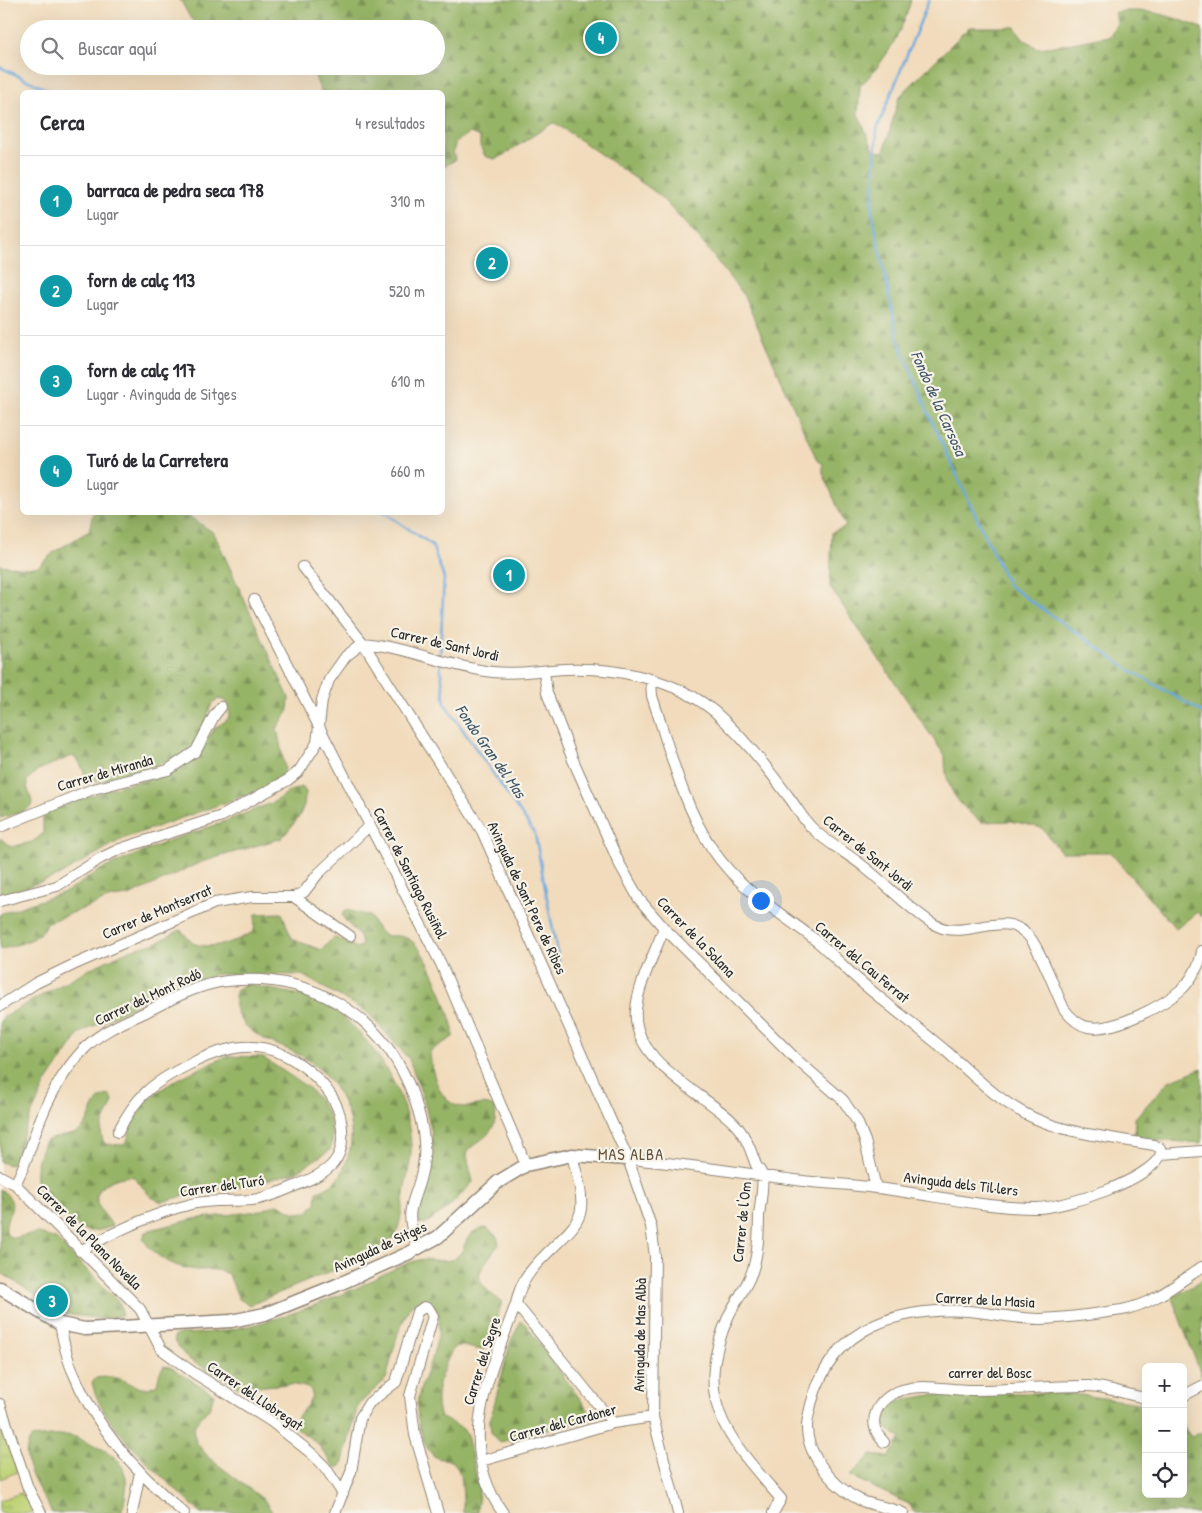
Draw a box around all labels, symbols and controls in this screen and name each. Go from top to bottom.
pin: 4 [585,19,617,57]
search box [20,20,445,75]
icon: search [38,34,66,62]
text: Buscar aquí [78,35,157,61]
text: Cerca [40,108,84,137]
text: 4 resultados [355,112,425,134]
text: barraca de pedra seca 178 [87,177,264,203]
text: 1 [53,190,59,212]
text: 310 m [390,190,425,212]
text: Lugar [87,203,119,225]
pin: 2 [476,244,508,282]
text: forn de calç 113 [87,267,195,293]
text: 2 [52,280,60,302]
text: 520 m [389,280,425,302]
text: Lugar [87,293,119,315]
water label: Fondo de la Carsosa [906,347,973,461]
text: forn de calç 117 [87,357,196,383]
text: 3 [52,370,60,392]
text: 610 m [391,370,425,392]
text: Lugar · Avinguda de Sitges [87,383,237,405]
text: Turó de la Carretera [87,447,228,473]
text: 4 [53,460,59,482]
text: 660 m [391,460,425,482]
text: Lugar [87,473,119,495]
pin: 1 [493,556,525,594]
street label: Carrer de Sant Jordi [389,621,501,666]
water label: Fondo Gran del Mas [451,700,532,804]
street label: Carrer de Miranda [55,749,155,796]
street label: Carrer de Santiago Rusiñol [368,803,453,942]
street label: Carrer de Sant Jordi [819,810,918,896]
street label: Avinguda de Sant Pere de Ribes [483,818,572,978]
street label: Carrer de Montserrat [99,879,216,944]
your location [748,888,774,914]
street label: Carrer de la Solana [652,892,740,982]
street label: Carrer del Cau Ferrat [810,916,915,1008]
street label: Carrer del Mont Rodó [91,963,204,1030]
district label: MAS ALBA [598,1143,664,1165]
street label: Avinguda dels Til·lers [903,1166,1020,1201]
street label: Carrer del Turó [178,1169,265,1202]
street label: Carrer de la Plana Novella [32,1179,147,1294]
street label: Carrer de l'Om [727,1181,756,1263]
street label: Avinguda de Sitges [330,1216,430,1277]
street label: Avinguda de Mas Albà [628,1278,651,1392]
pin: 3 [36,1282,68,1320]
street label: Carrer de la Masia [935,1286,1035,1313]
street label: Carrer del Segre [457,1314,506,1408]
street label: Carrer del Llobregat [203,1356,308,1436]
street label: carrer del Bosc [949,1362,1032,1383]
map controls [1142,1363,1187,1498]
button: + [1142,1363,1187,1408]
street label: Carrer del Cardoner [507,1398,619,1447]
button: − [1142,1408,1187,1453]
button: locate [1142,1453,1187,1498]

